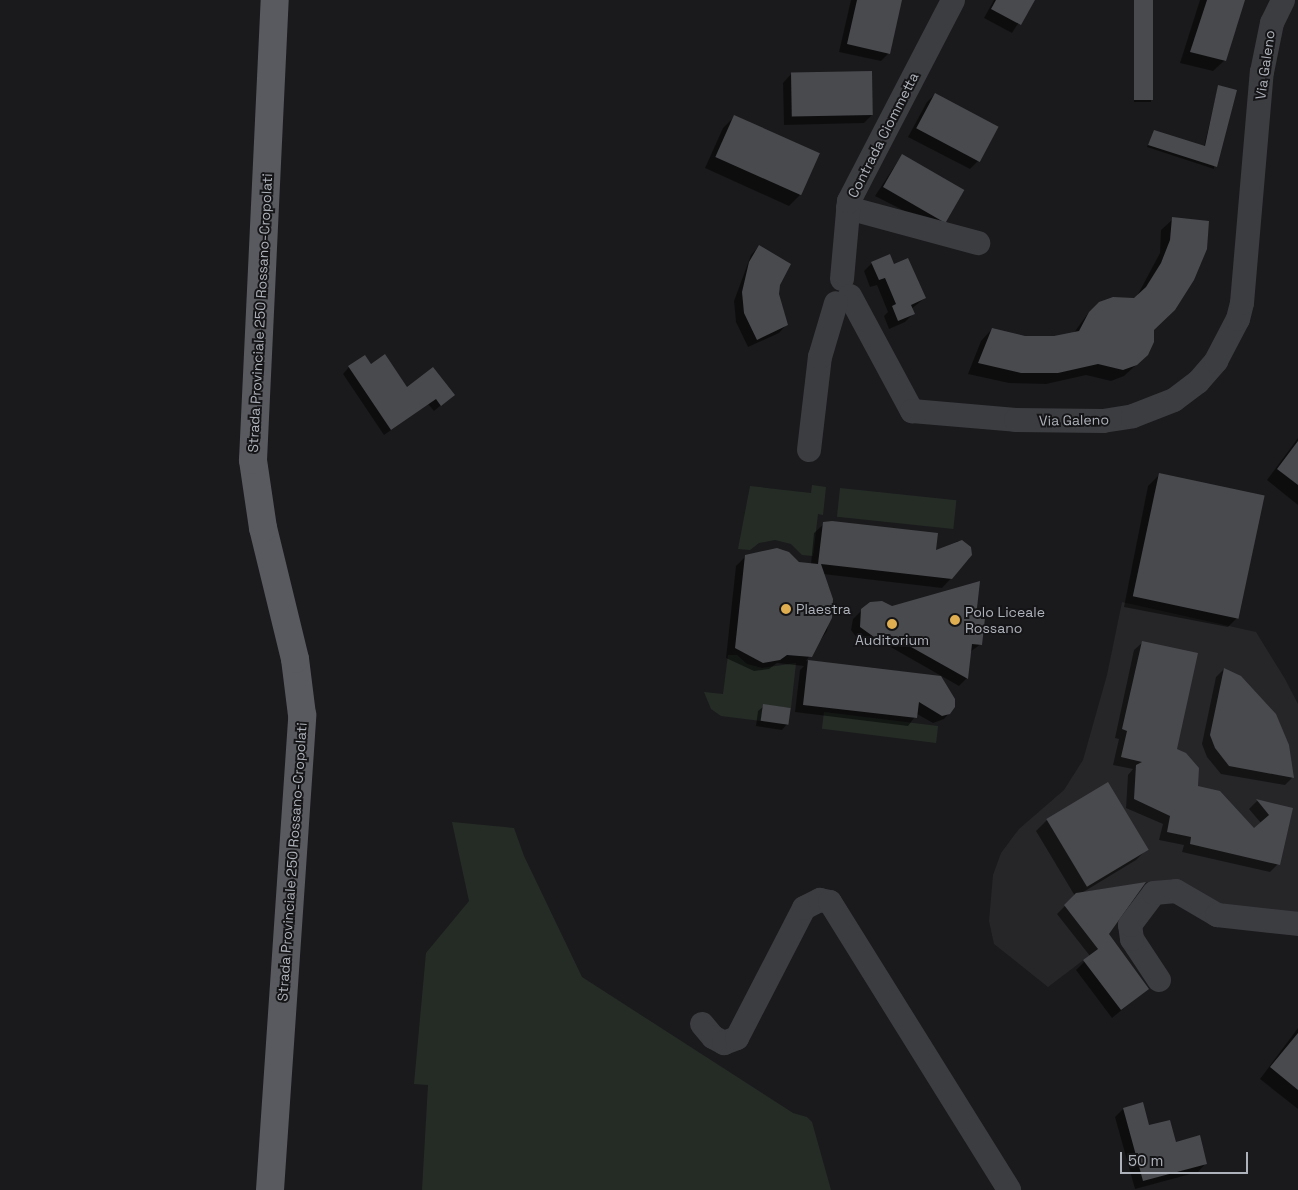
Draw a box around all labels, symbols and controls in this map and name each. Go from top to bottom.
street label: Via Galeno [1252,29,1278,101]
street label: Contrada Ciommetta [844,69,922,201]
street label: Strada Provinciale 250 Rossano-Cropolati [244,173,276,453]
street label: Via Galeno [1039,411,1109,429]
place label: Plaestra [796,601,851,617]
marker: Plaestra [780,603,792,615]
place label: Polo Liceale Rossano [965,604,1045,636]
marker: Polo Liceale Rossano [949,614,961,626]
marker: Auditorium [886,618,898,630]
place label: Auditorium [855,632,929,648]
street label: Strada Provinciale 250 Rossano-Cropolati [274,722,310,1002]
scale bar [1123,1142,1250,1174]
text: 50 m [1128,1151,1163,1170]

